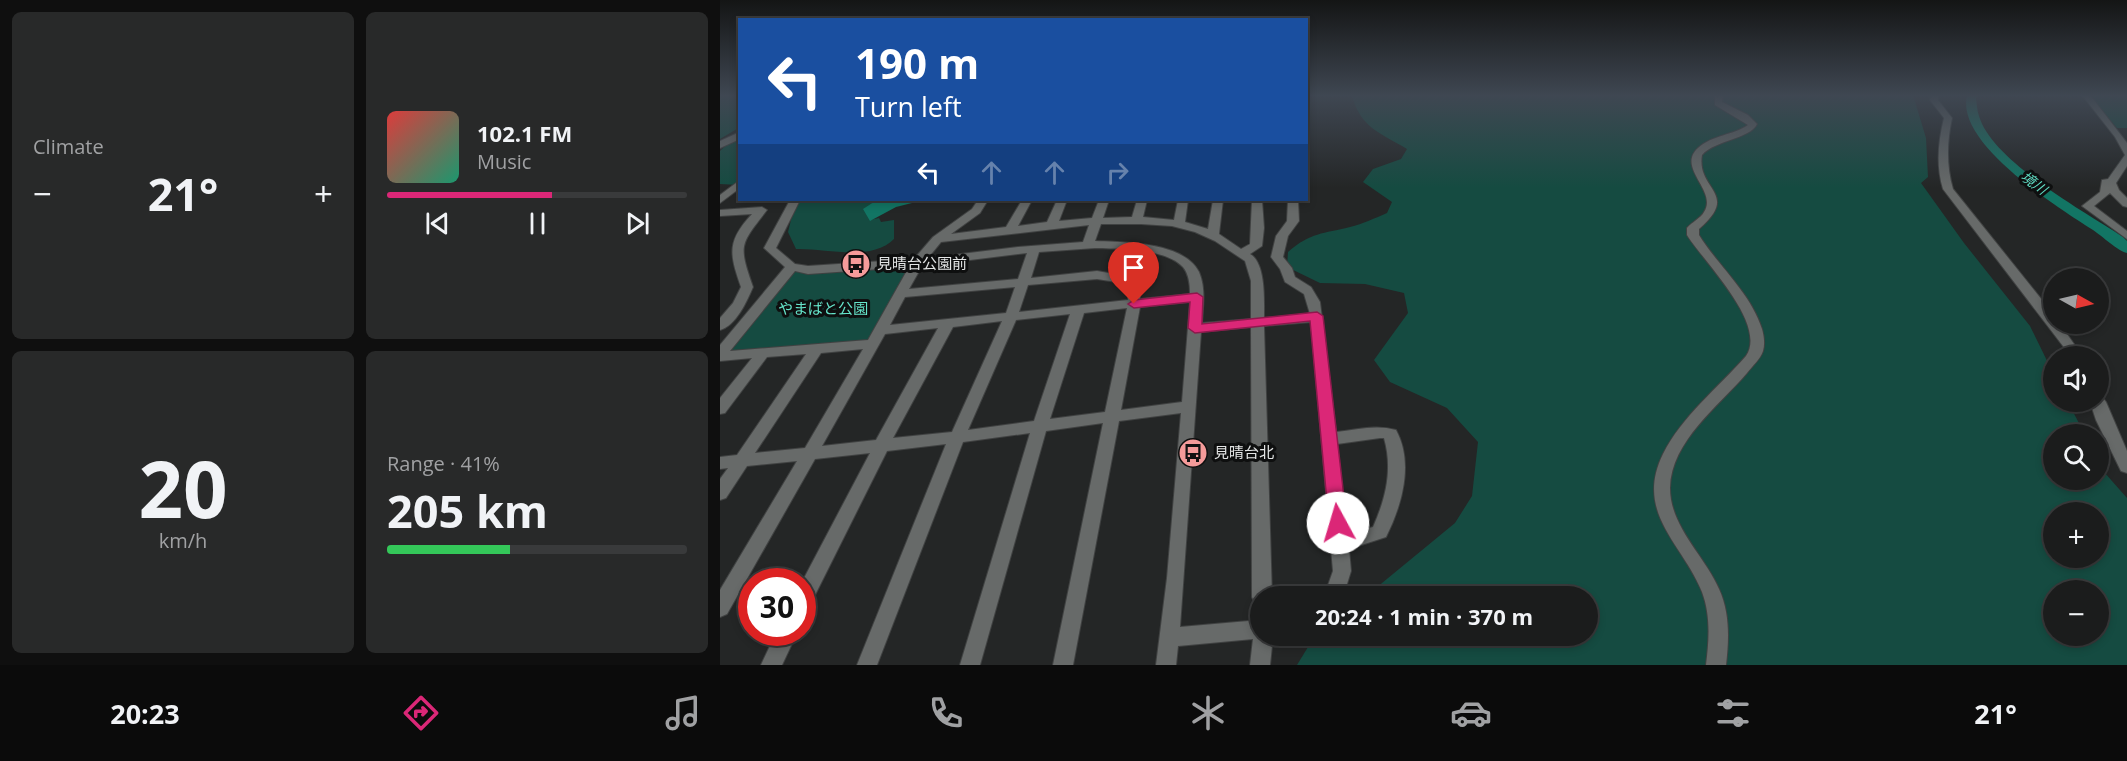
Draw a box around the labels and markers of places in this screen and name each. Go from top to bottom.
pin [1108,242,1159,304]
bus stop icon: 見晴台公園前 [840,248,872,280]
place label: 見晴台公園前 [877,253,967,273]
bus stop icon: 見晴台北 [1177,437,1209,469]
place label: 見晴台北 [1214,442,1274,462]

